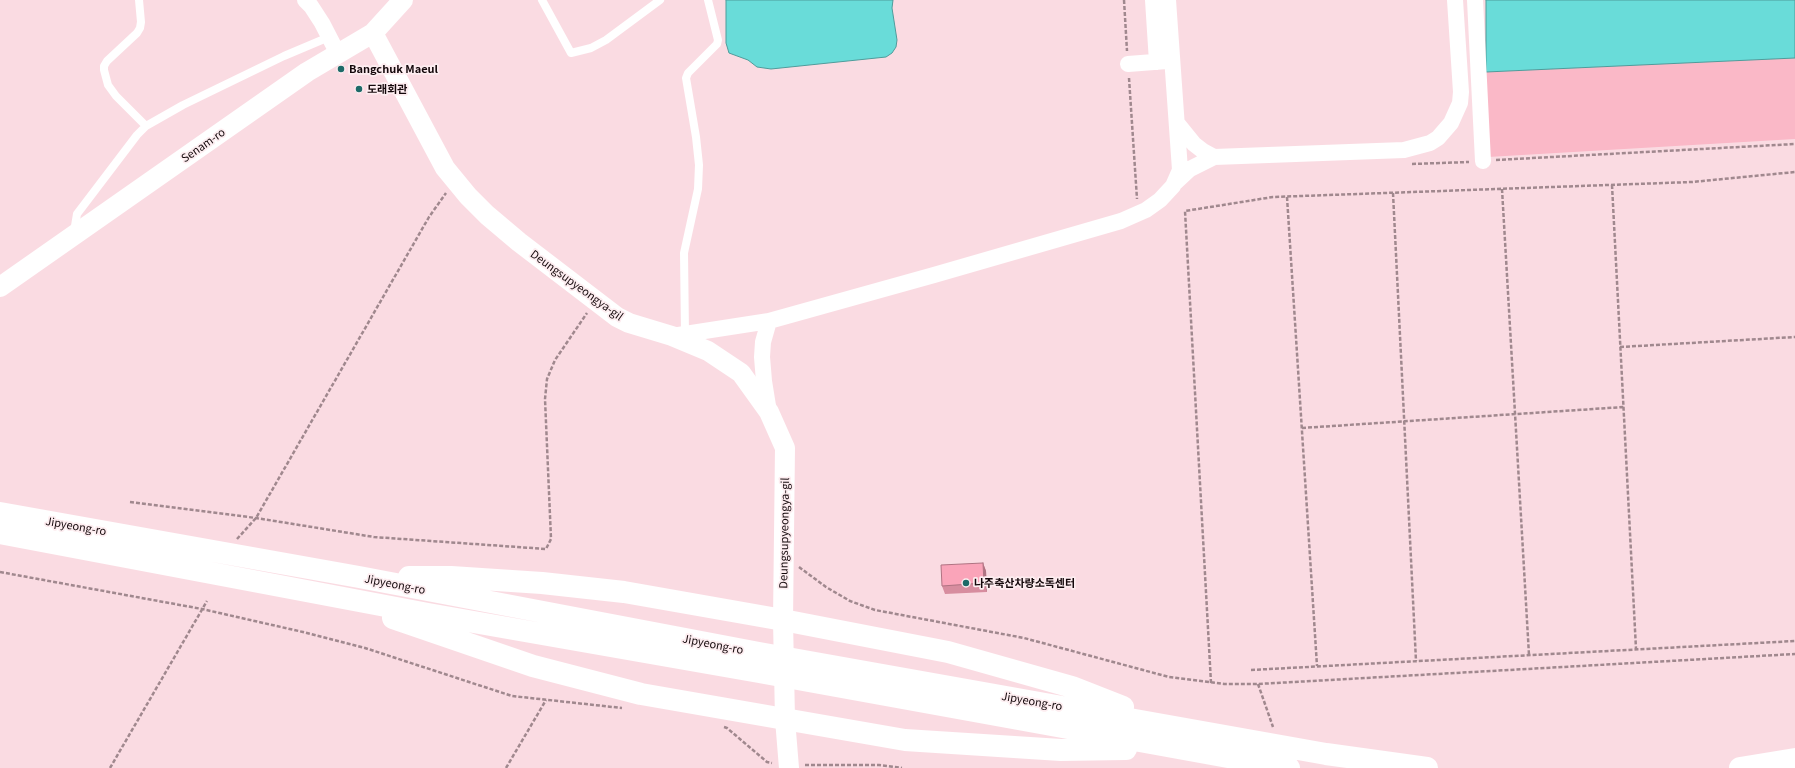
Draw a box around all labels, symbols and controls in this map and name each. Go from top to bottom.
place label: Bangchuk Maeul [349,62,438,76]
marker: Bangchuk Maeul [336,64,346,74]
place label: 도래회관 [367,82,407,96]
marker: 도래회관 [354,84,364,94]
street label: Senam-ro [179,125,227,165]
street label: Deungsupyeongya-gil [528,247,626,323]
street label: Deungsupyeongya-gil [776,477,792,589]
street label: Jipyeong-ro [45,514,107,538]
street label: Jipyeong-ro [364,572,426,596]
place label: 나주축산차량소독센터 [974,576,1075,590]
marker: 나주축산차량소독센터 [961,578,971,588]
street label: Jipyeong-ro [682,632,744,656]
street label: Jipyeong-ro [1001,689,1063,713]

